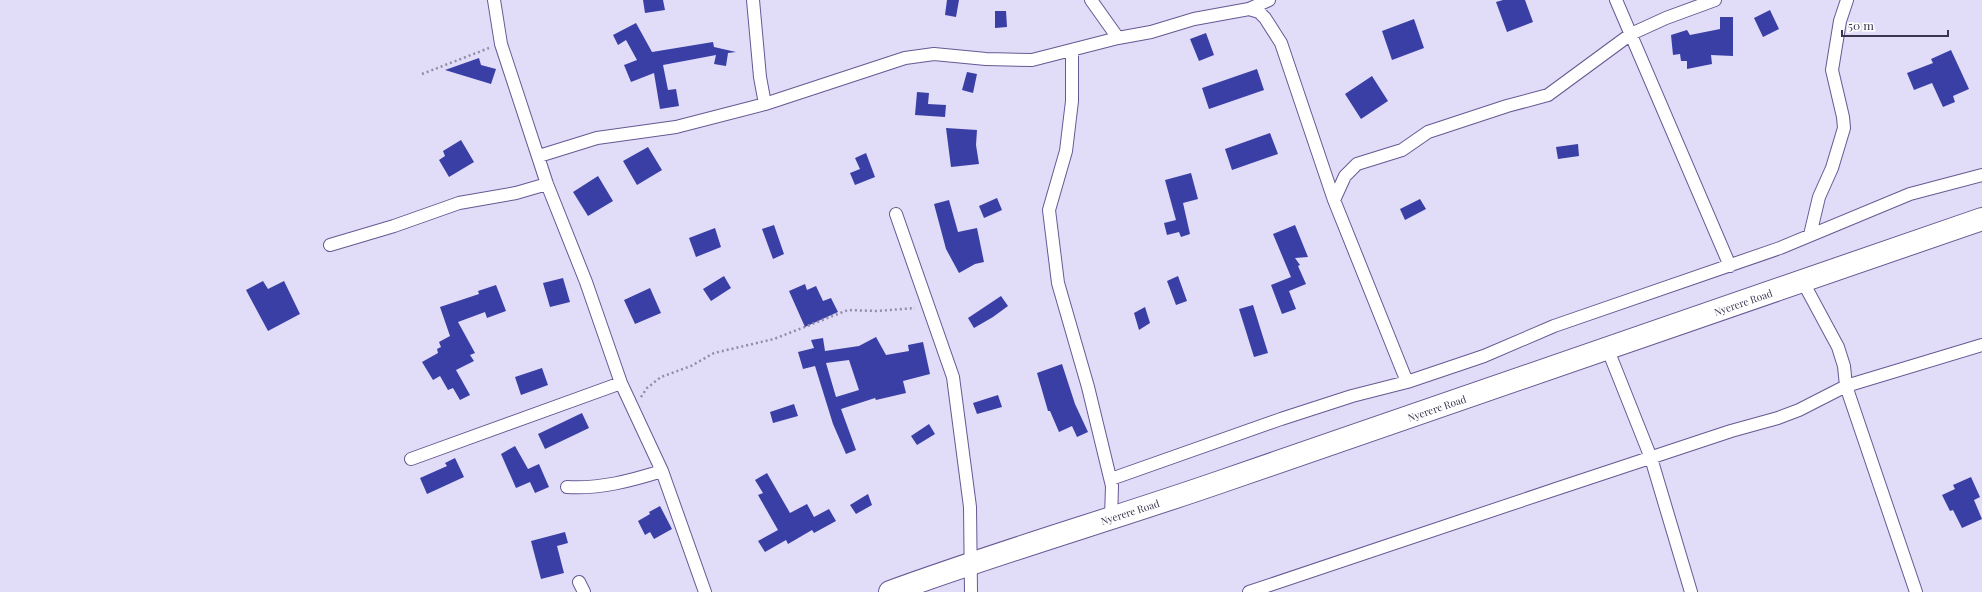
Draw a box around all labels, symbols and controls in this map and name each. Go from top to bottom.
scale bar [1842,12,1948,38]
text: 50 m [1848,17,1874,33]
street label: Nyerere Road [1712,286,1774,319]
street label: Nyerere Road [1406,392,1468,425]
street label: Nyerere Road [1099,496,1161,528]

